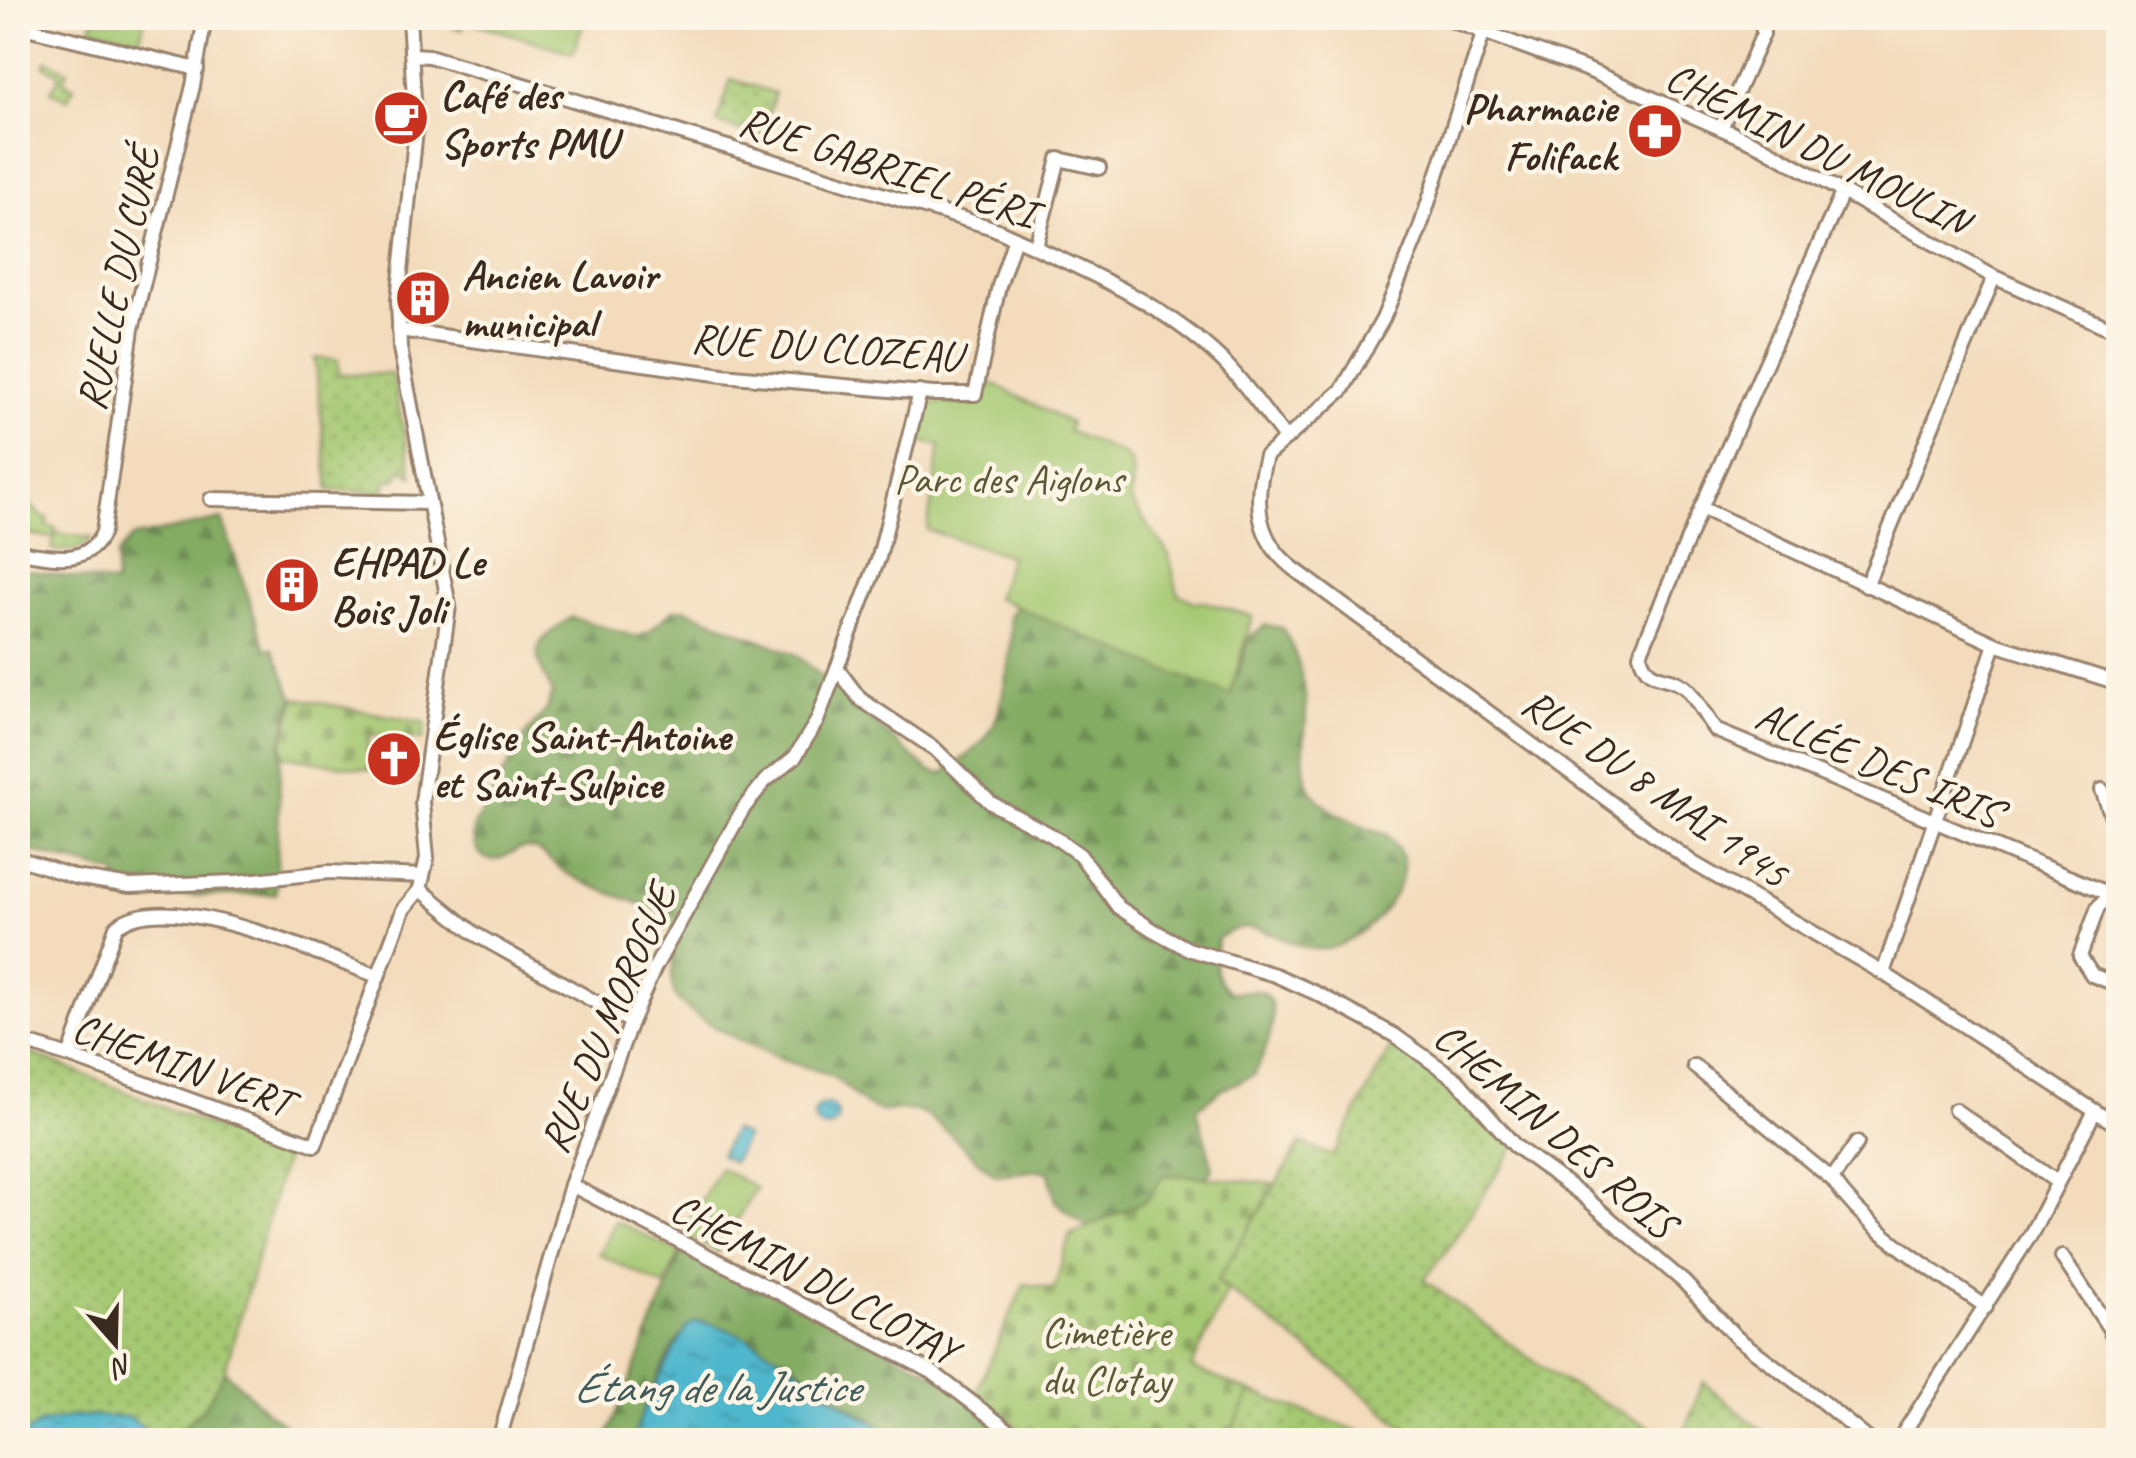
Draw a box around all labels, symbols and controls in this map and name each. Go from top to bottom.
street label: CHEMIN DU MOULIN [1657,50,1983,251]
place label: Café des Sports PMU [440,69,624,170]
place label: Pharmacie Folifack [1464,82,1620,183]
cafe icon: Café des Sports PMU [371,88,431,148]
street label: RUE GABRIEL PÉRI [733,95,1051,243]
pharmacy icon: Pharmacie Folifack [1625,101,1685,161]
street label: RUELLE DU CURÉ [65,138,173,415]
place label: Ancien Lavoir municipal [462,249,661,350]
building icon: Ancien Lavoir municipal [393,268,453,328]
street label: RUE DU CLOZEAU [689,312,970,384]
park label: Parc des Aiglons [894,453,1128,506]
place label: EHPAD Le Bois Joli [331,536,488,637]
building icon: EHPAD Le Bois Joli [262,555,322,615]
street label: RUE DU 8 MAI 1945 [1512,677,1800,901]
street label: ALLÉE DES IRIS [1748,689,2016,843]
place label: Église Saint-Antoine et Saint-Sulpice [433,710,733,811]
church icon: Église Saint-Antoine et Saint-Sulpice [364,729,424,789]
street label: RUE DU MOROGUE [528,872,691,1161]
street label: CHEMIN VERT [65,1001,308,1133]
street label: CHEMIN DES ROIS [1423,1010,1691,1254]
street label: CHEMIN DU CLOTAY [661,1181,972,1380]
north arrow [65,1293,165,1393]
park label: Cimetière du Clotay [1041,1306,1174,1407]
text: N [105,1347,138,1387]
water label: Étang de la Justice [573,1359,865,1416]

